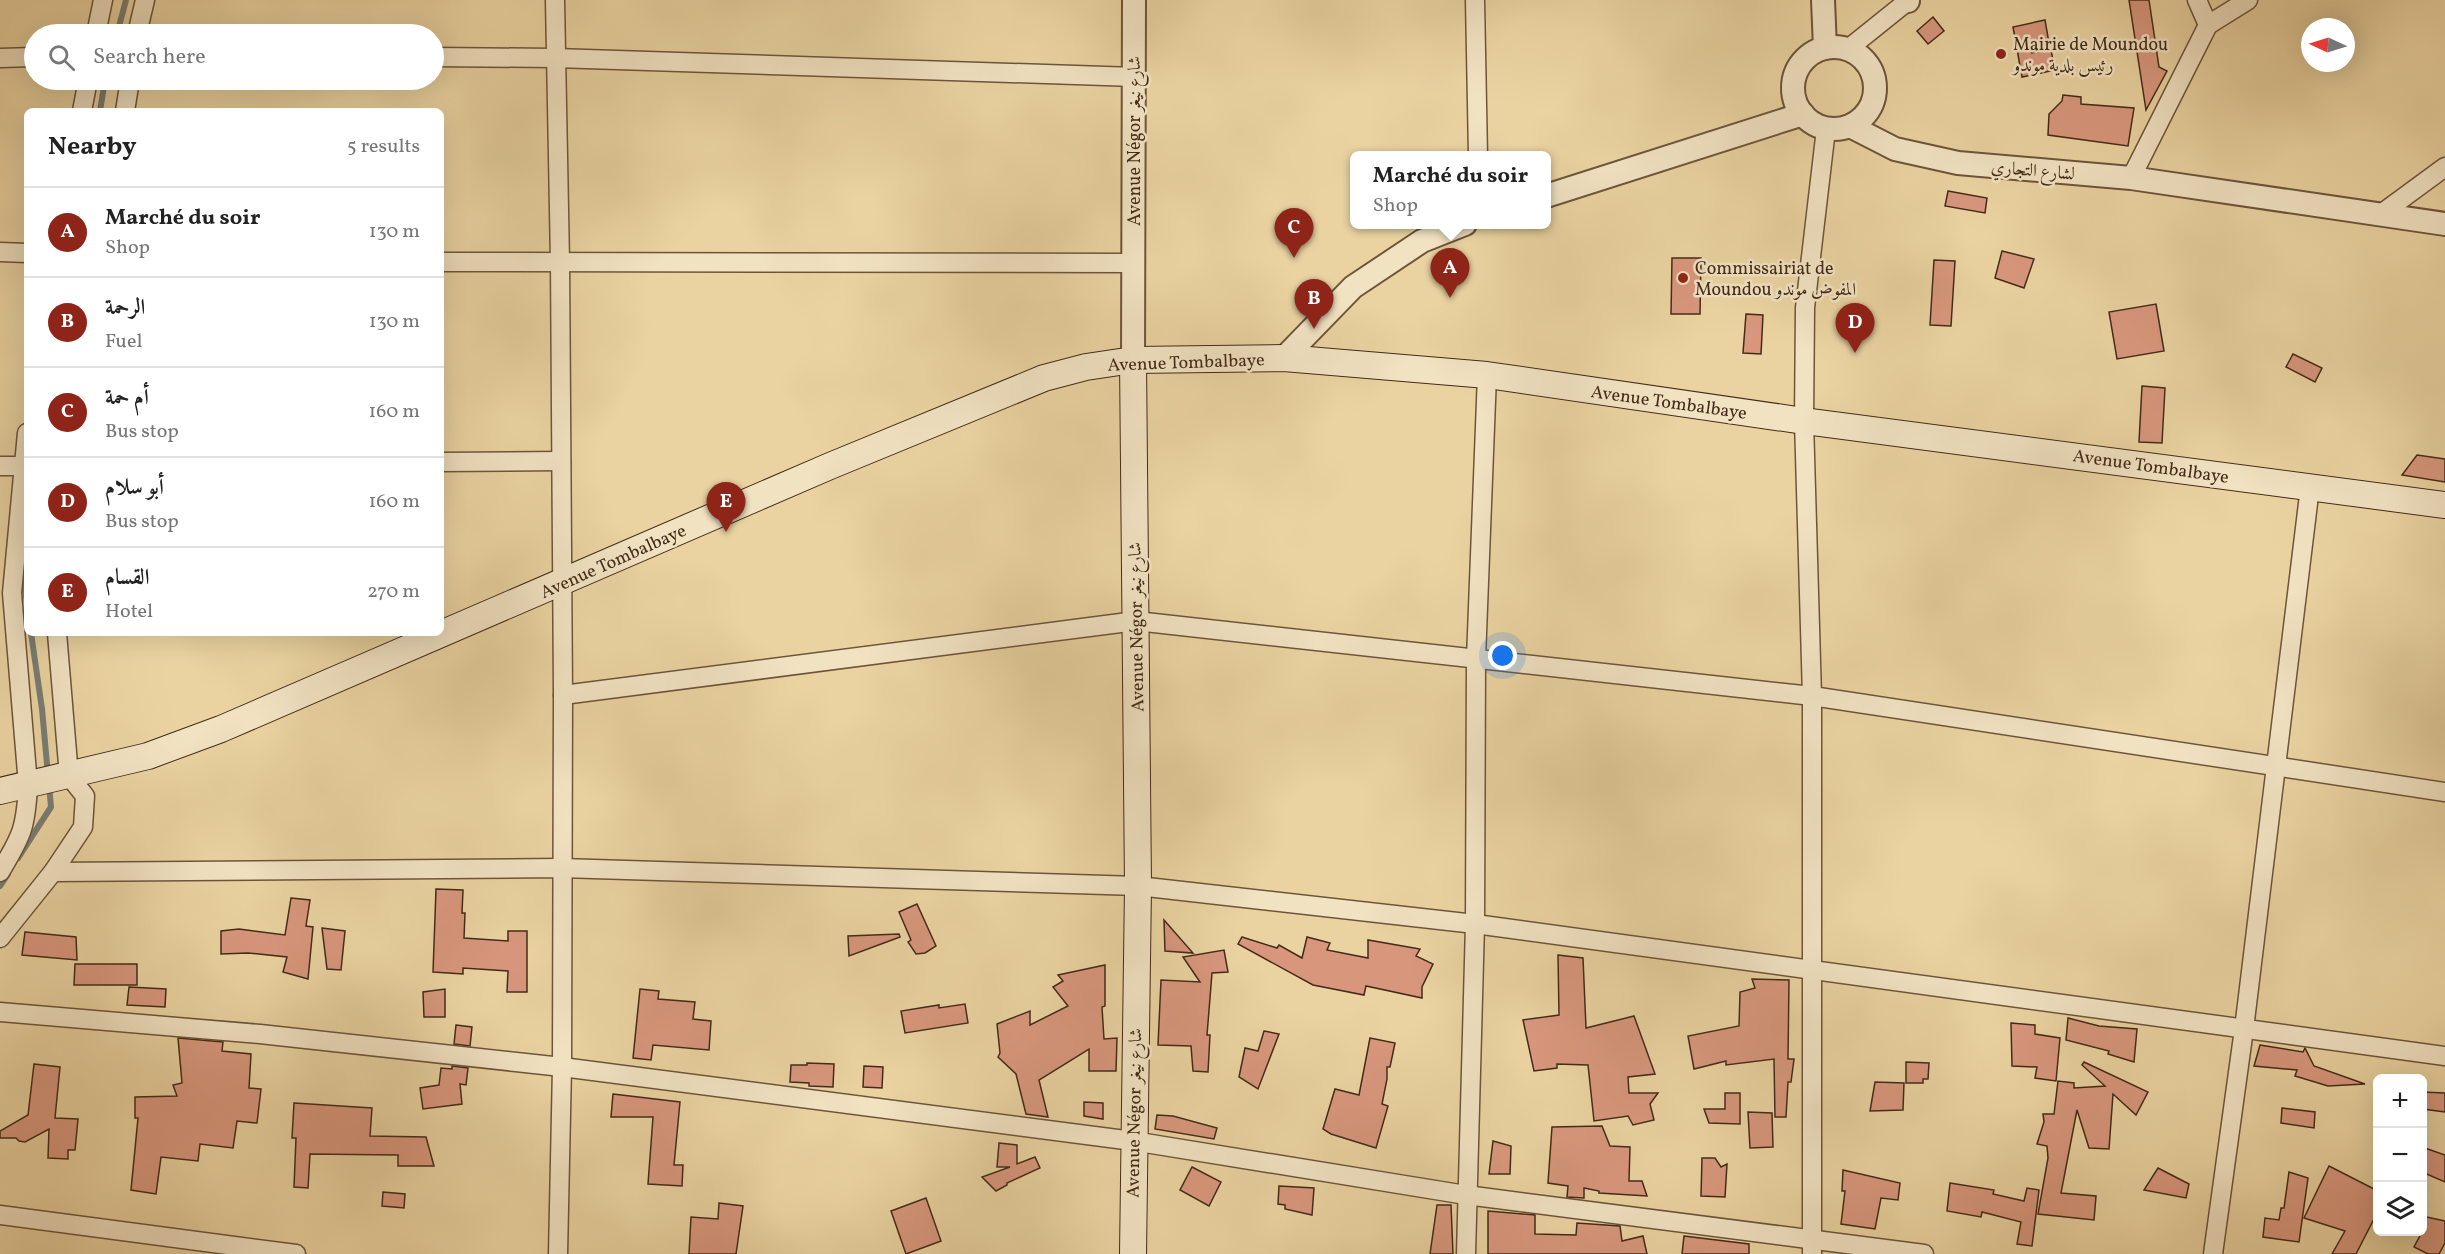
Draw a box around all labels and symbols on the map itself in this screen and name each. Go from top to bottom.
north arrow [2301,18,2355,72]
place label: Mairie de Moundou رئيس بلدية موندو [2011,33,2168,79]
marker: Mairie de Moundou رئيس بلدية موندو [1994,47,2008,61]
street label: Avenue Négor شارع نيغر [1123,56,1149,226]
street label: لشارع التجاري [1990,155,2076,189]
pin: C [1274,208,1314,258]
pin: A [1430,248,1470,298]
place label: Commissairiat de Moundou المفوض موندو [1695,257,1856,303]
marker: Commissairiat de Moundou المفوض موندو [1676,271,1690,285]
pin: B [1294,280,1334,329]
pin: D [1836,304,1874,353]
street label: Avenue Tombalbaye [1107,348,1265,379]
street label: Avenue Tombalbaye [1589,380,1748,427]
street label: Avenue Tombalbaye [2071,444,2230,491]
pin: E [706,482,746,532]
street label: Avenue Tombalbaye [537,519,691,606]
street label: Avenue Négor شارع نيغر [1124,542,1152,712]
your location [1488,641,1517,670]
street label: Avenue Négor شارع نيغر [1122,1028,1150,1198]

